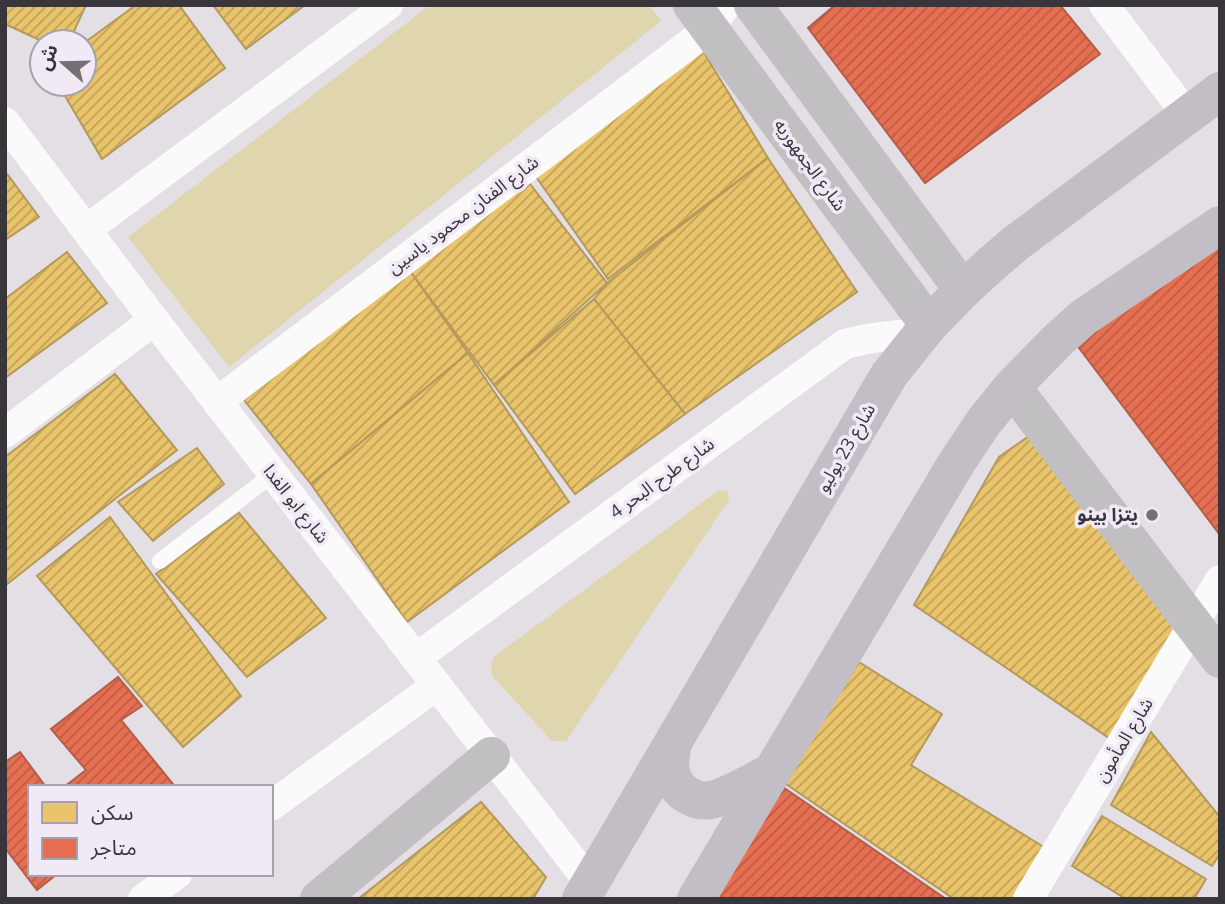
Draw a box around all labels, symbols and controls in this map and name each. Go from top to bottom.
north arrow [28,28,98,98]
text: ش [30,41,64,74]
street label: شارع الجمهوريه [767,114,852,217]
street label: شارع الفنان محمود ياسين [382,149,545,281]
street label: شارع 23 يوليو [810,399,883,498]
street label: شارع طرح البحر 4 [604,431,720,526]
street label: شارع ابو الفدا [256,459,335,550]
place label: يتزا بينو [1078,502,1138,526]
marker: يتزا بينو [1144,507,1160,523]
street label: شارع المأمون [1088,693,1160,788]
legend [28,785,273,876]
text: سكن [91,798,133,826]
text: متاجر [90,833,137,861]

